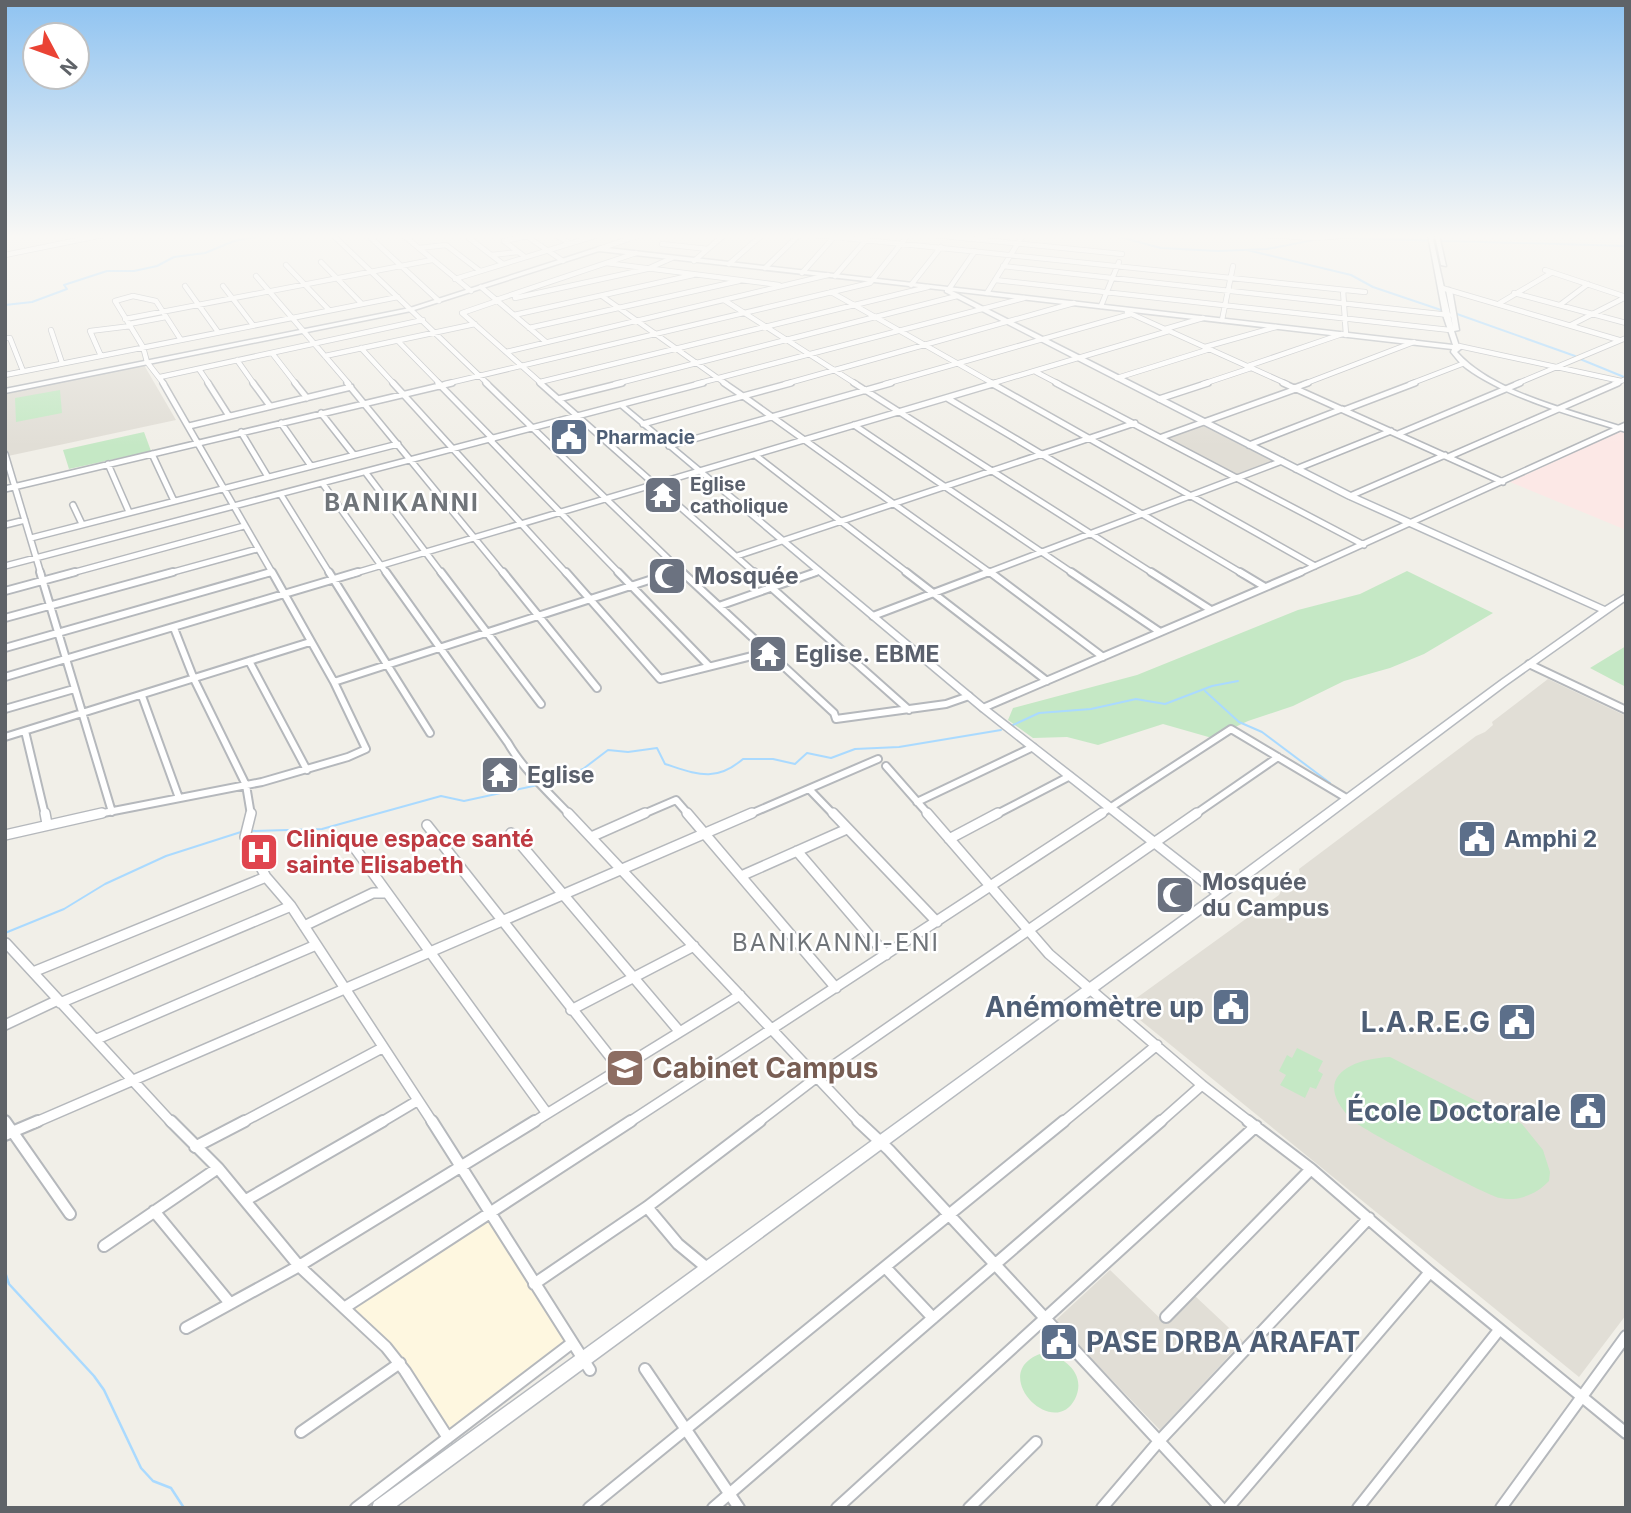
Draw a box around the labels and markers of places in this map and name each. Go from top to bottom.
public building icon: Pharmacie [548,416,590,458]
place label: Pharmacie [596,426,695,449]
place label: Eglise catholique [690,473,788,518]
temple icon: Eglise catholique [642,474,684,516]
mosque icon: Mosquée [646,555,688,597]
place label: Mosquée [694,562,799,590]
temple icon: Eglise. EBME [747,633,789,675]
place label: Eglise. EBME [795,640,940,668]
temple icon: Eglise [479,754,521,796]
place label: Eglise [527,761,595,789]
public building icon: Amphi 2 [1456,818,1498,860]
place label: Clinique espace santé sainte Elisabeth [286,825,534,879]
place label: Amphi 2 [1504,825,1597,853]
hospital icon: Clinique espace santé sainte Elisabeth [238,831,280,873]
place label: Mosquée du Campus [1202,868,1329,922]
mosque icon: Mosquée du Campus [1154,874,1196,916]
public building icon: Anémomètre up [1210,986,1252,1028]
place label: Anémomètre up [985,990,1204,1024]
public building icon: L.A.R.E.G [1496,1001,1538,1043]
place label: L.A.R.E.G [1361,1005,1490,1039]
school or university icon: Cabinet Campus [604,1047,646,1089]
place label: Cabinet Campus [652,1051,879,1085]
public building icon: École Doctorale [1567,1090,1609,1132]
place label: École Doctorale [1347,1093,1561,1128]
public building icon: PASE DRBA ARAFAT [1038,1321,1080,1363]
place label: PASE DRBA ARAFAT [1086,1325,1360,1359]

